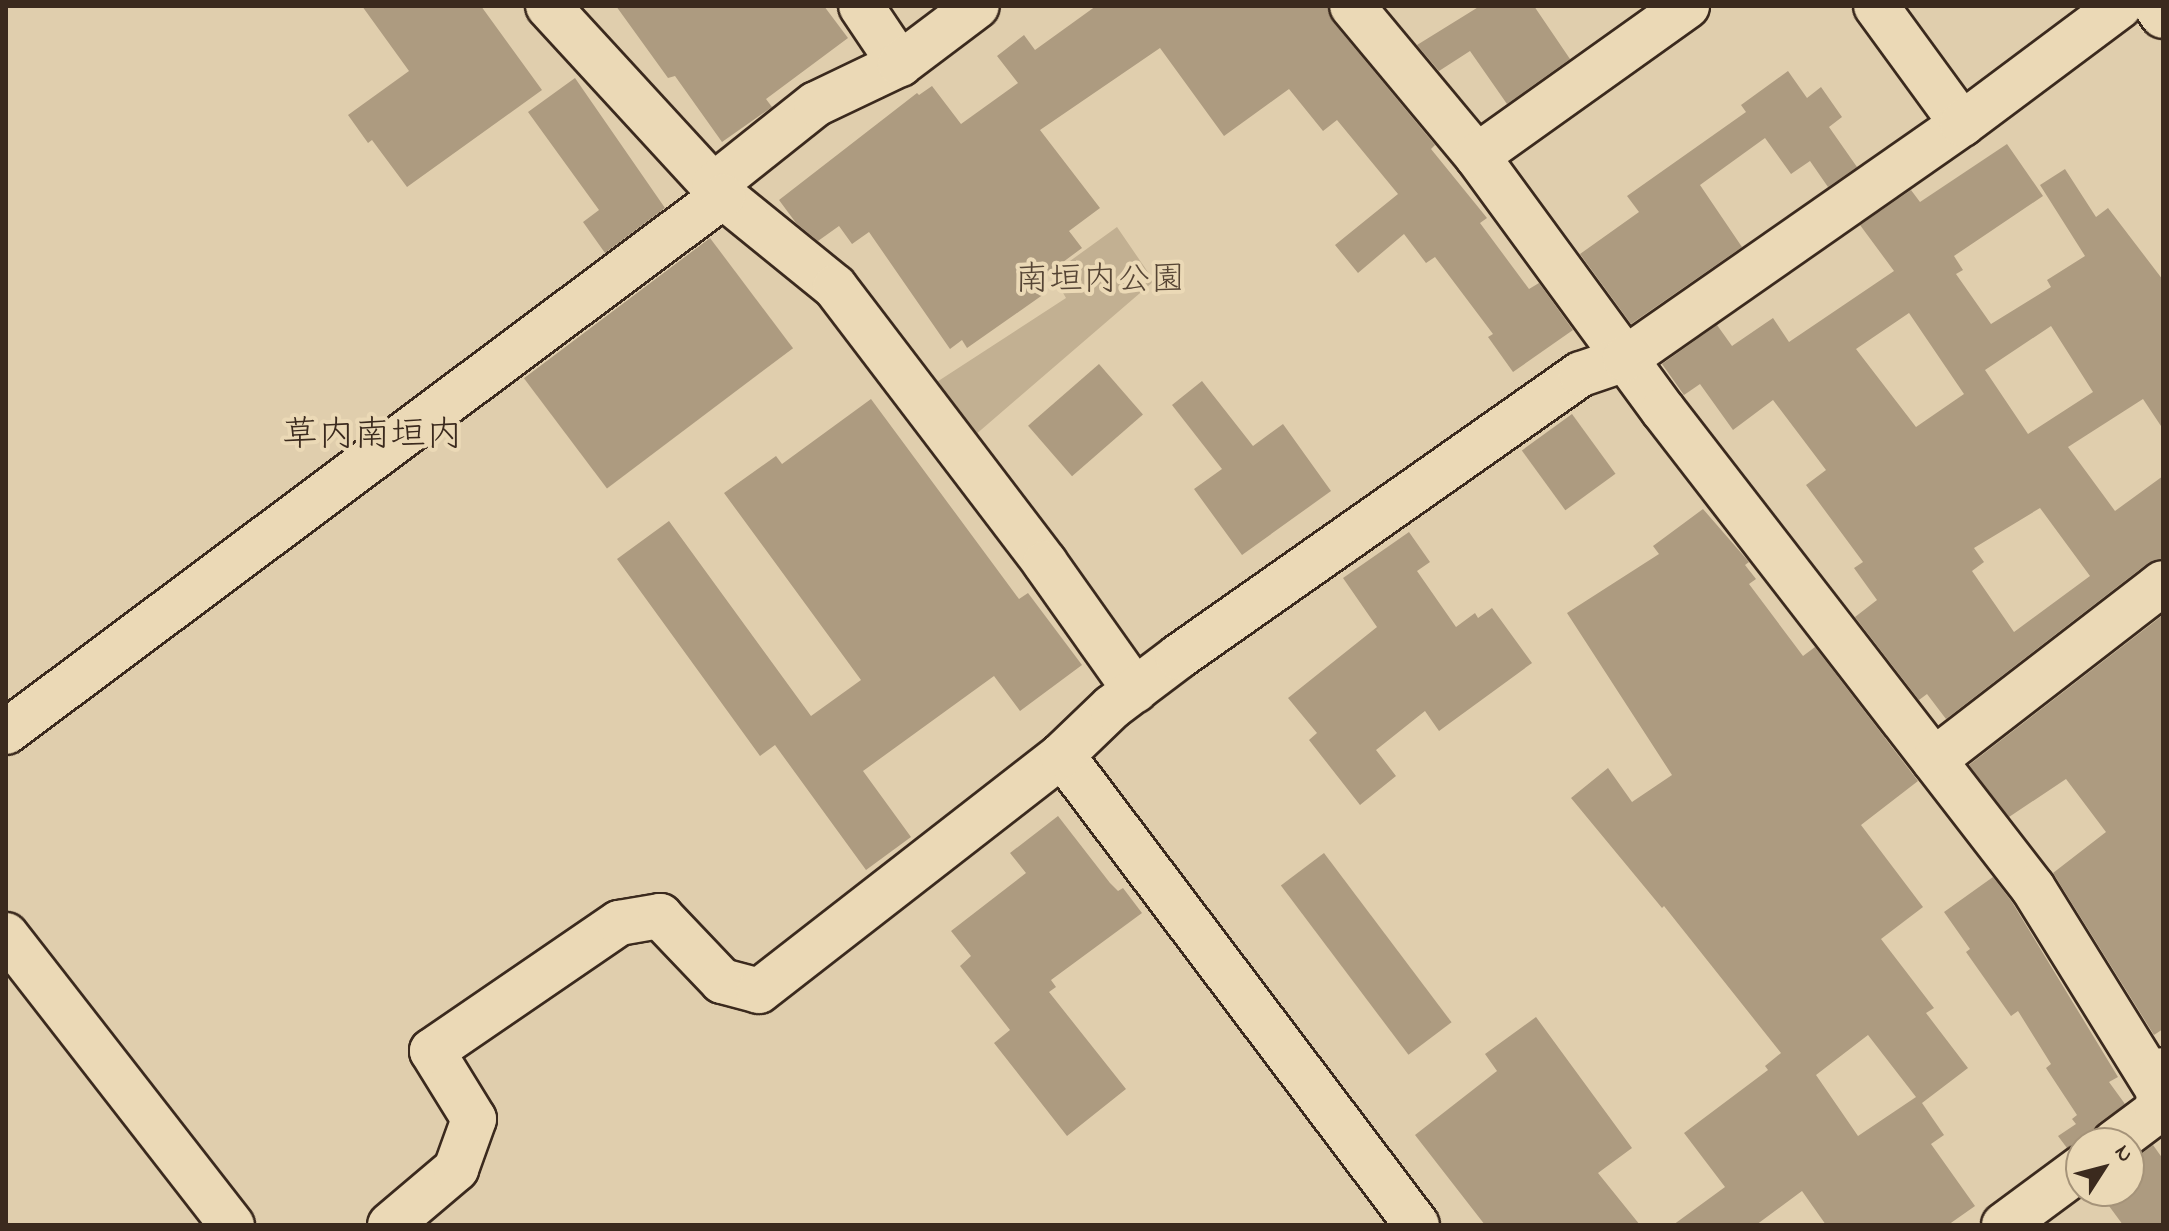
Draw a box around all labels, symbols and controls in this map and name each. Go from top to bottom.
park label: 南垣内公園 [1015,262,1185,302]
district label: 草内南垣内 [282,415,462,459]
north arrow [2065,1127,2145,1207]
text: N [2105,1139,2140,1169]

